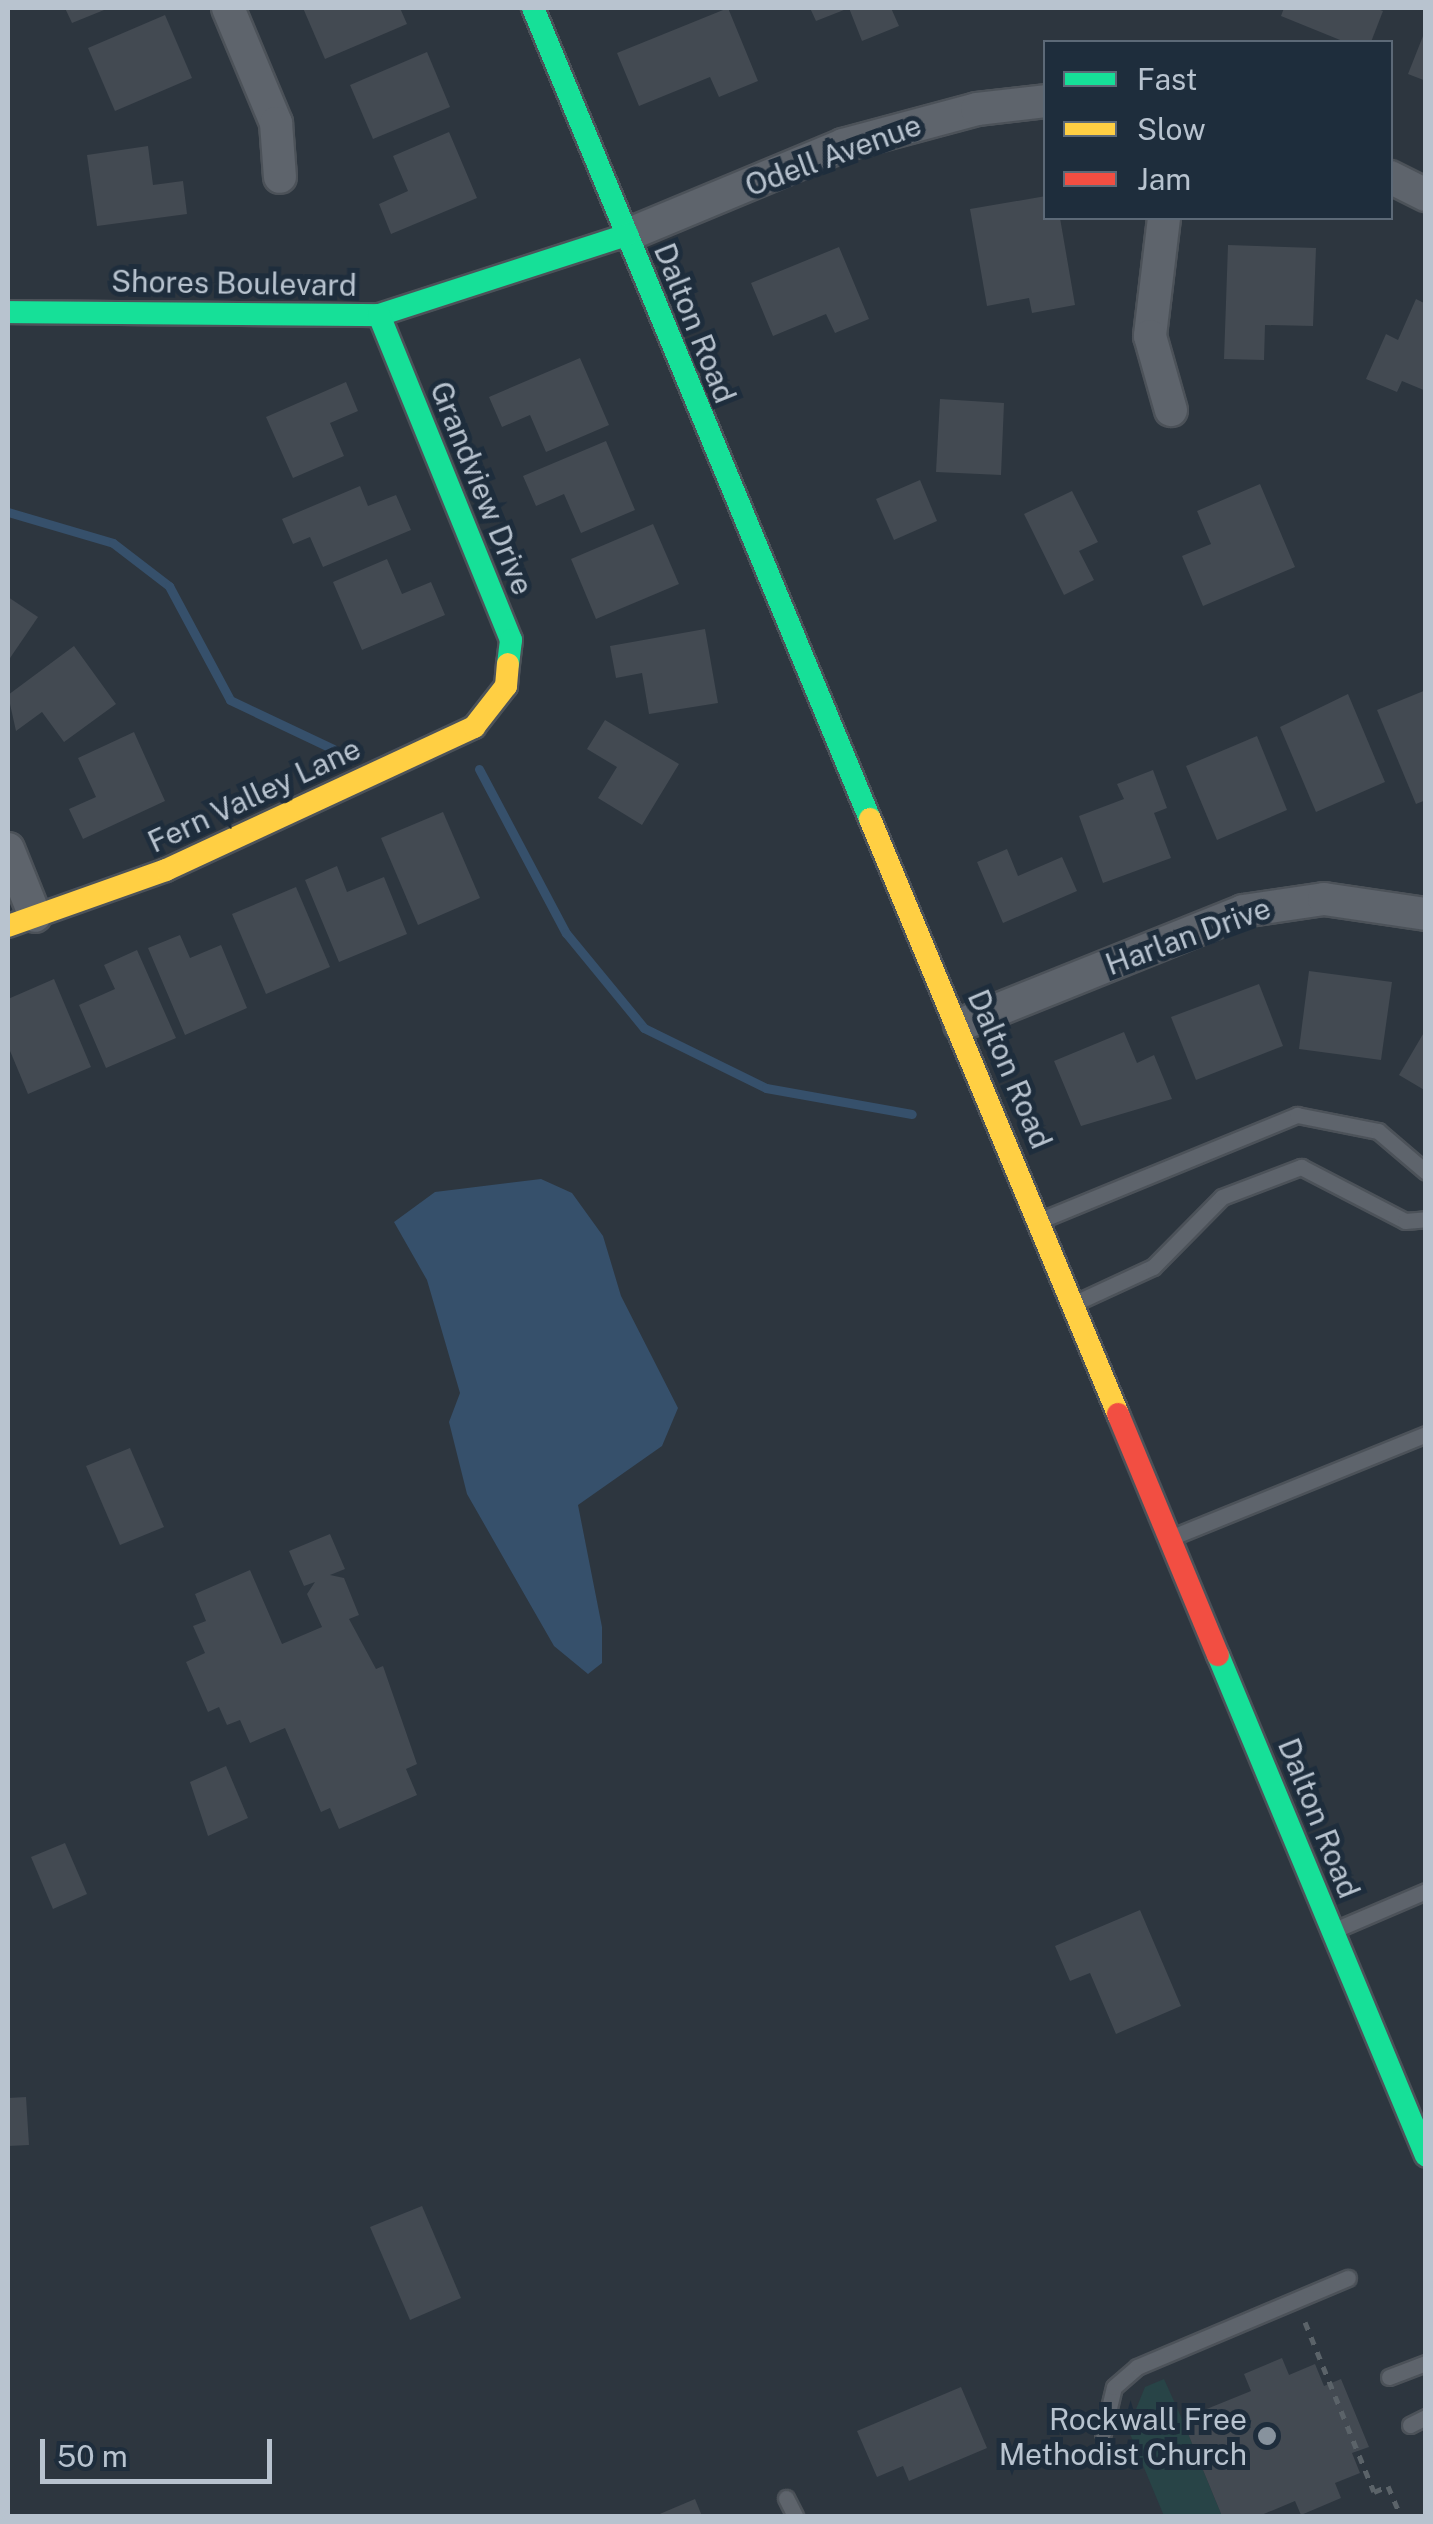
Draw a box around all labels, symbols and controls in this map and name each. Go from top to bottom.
legend [1043,40,1393,220]
text: Fast [1137,61,1197,97]
street label: Odell Avenue [740,106,926,204]
text: Slow [1137,111,1206,147]
text: Jam [1137,161,1191,197]
street label: Dalton Road [647,238,743,408]
street label: Shores Boulevard [111,263,357,303]
street label: Grandview Drive [423,376,541,600]
street label: Fern Valley Lane [142,730,366,860]
street label: Harlan Drive [1101,889,1275,983]
street label: Dalton Road [960,984,1060,1154]
street label: Dalton Road [1271,1733,1367,1903]
place label: Rockwall Free Methodist Church [999,2401,1247,2472]
scale bar [45,2419,278,2481]
marker: Rockwall Free Methodist Church [1256,2425,1278,2447]
text: 50 m [57,2438,128,2474]

